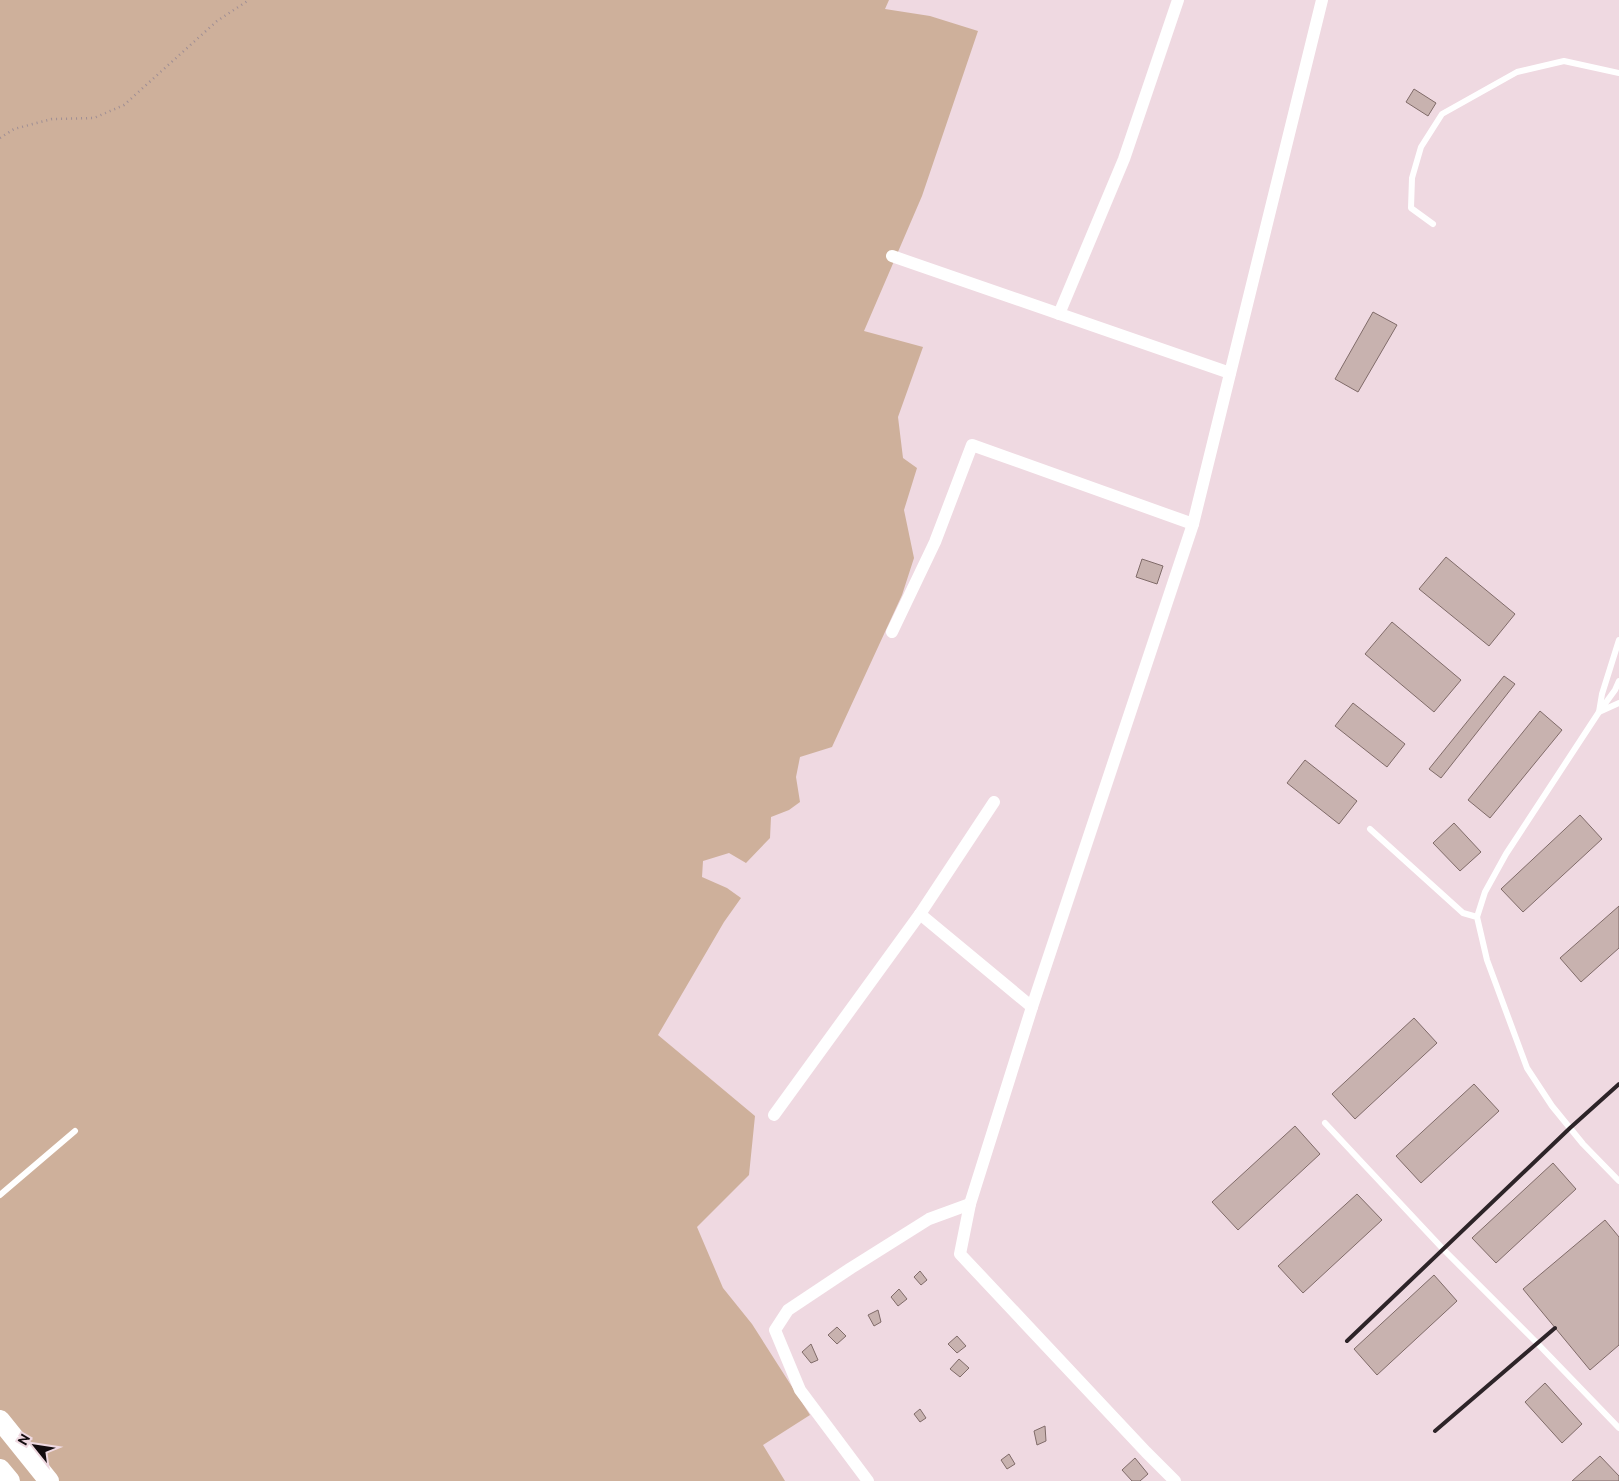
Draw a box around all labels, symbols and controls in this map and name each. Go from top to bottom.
north arrow [10,1421,60,1471]
text: N [14,1431,33,1448]

